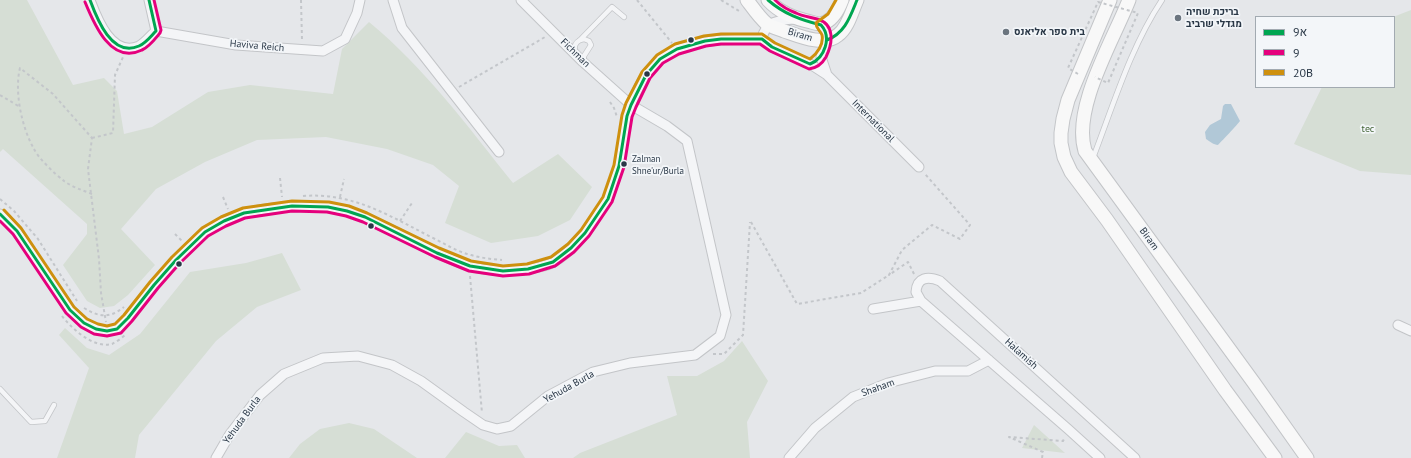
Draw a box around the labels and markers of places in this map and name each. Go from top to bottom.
place label: בריכת שחיה מגדלי שרביב [1186,6,1242,30]
marker: בריכת שחיה מגדלי שרביב [1173,13,1183,23]
place label: בית ספר אליאנס [1014,26,1085,38]
marker: בית ספר אליאנס [1001,27,1011,37]
unlabelled marker [686,35,696,45]
unlabelled marker [642,69,652,79]
place label: Zalman Shne'ur/Burla [632,154,684,175]
marker: Zalman Shne'ur/Burla [619,159,629,169]
unlabelled marker [366,221,376,231]
unlabelled marker [174,259,184,269]

